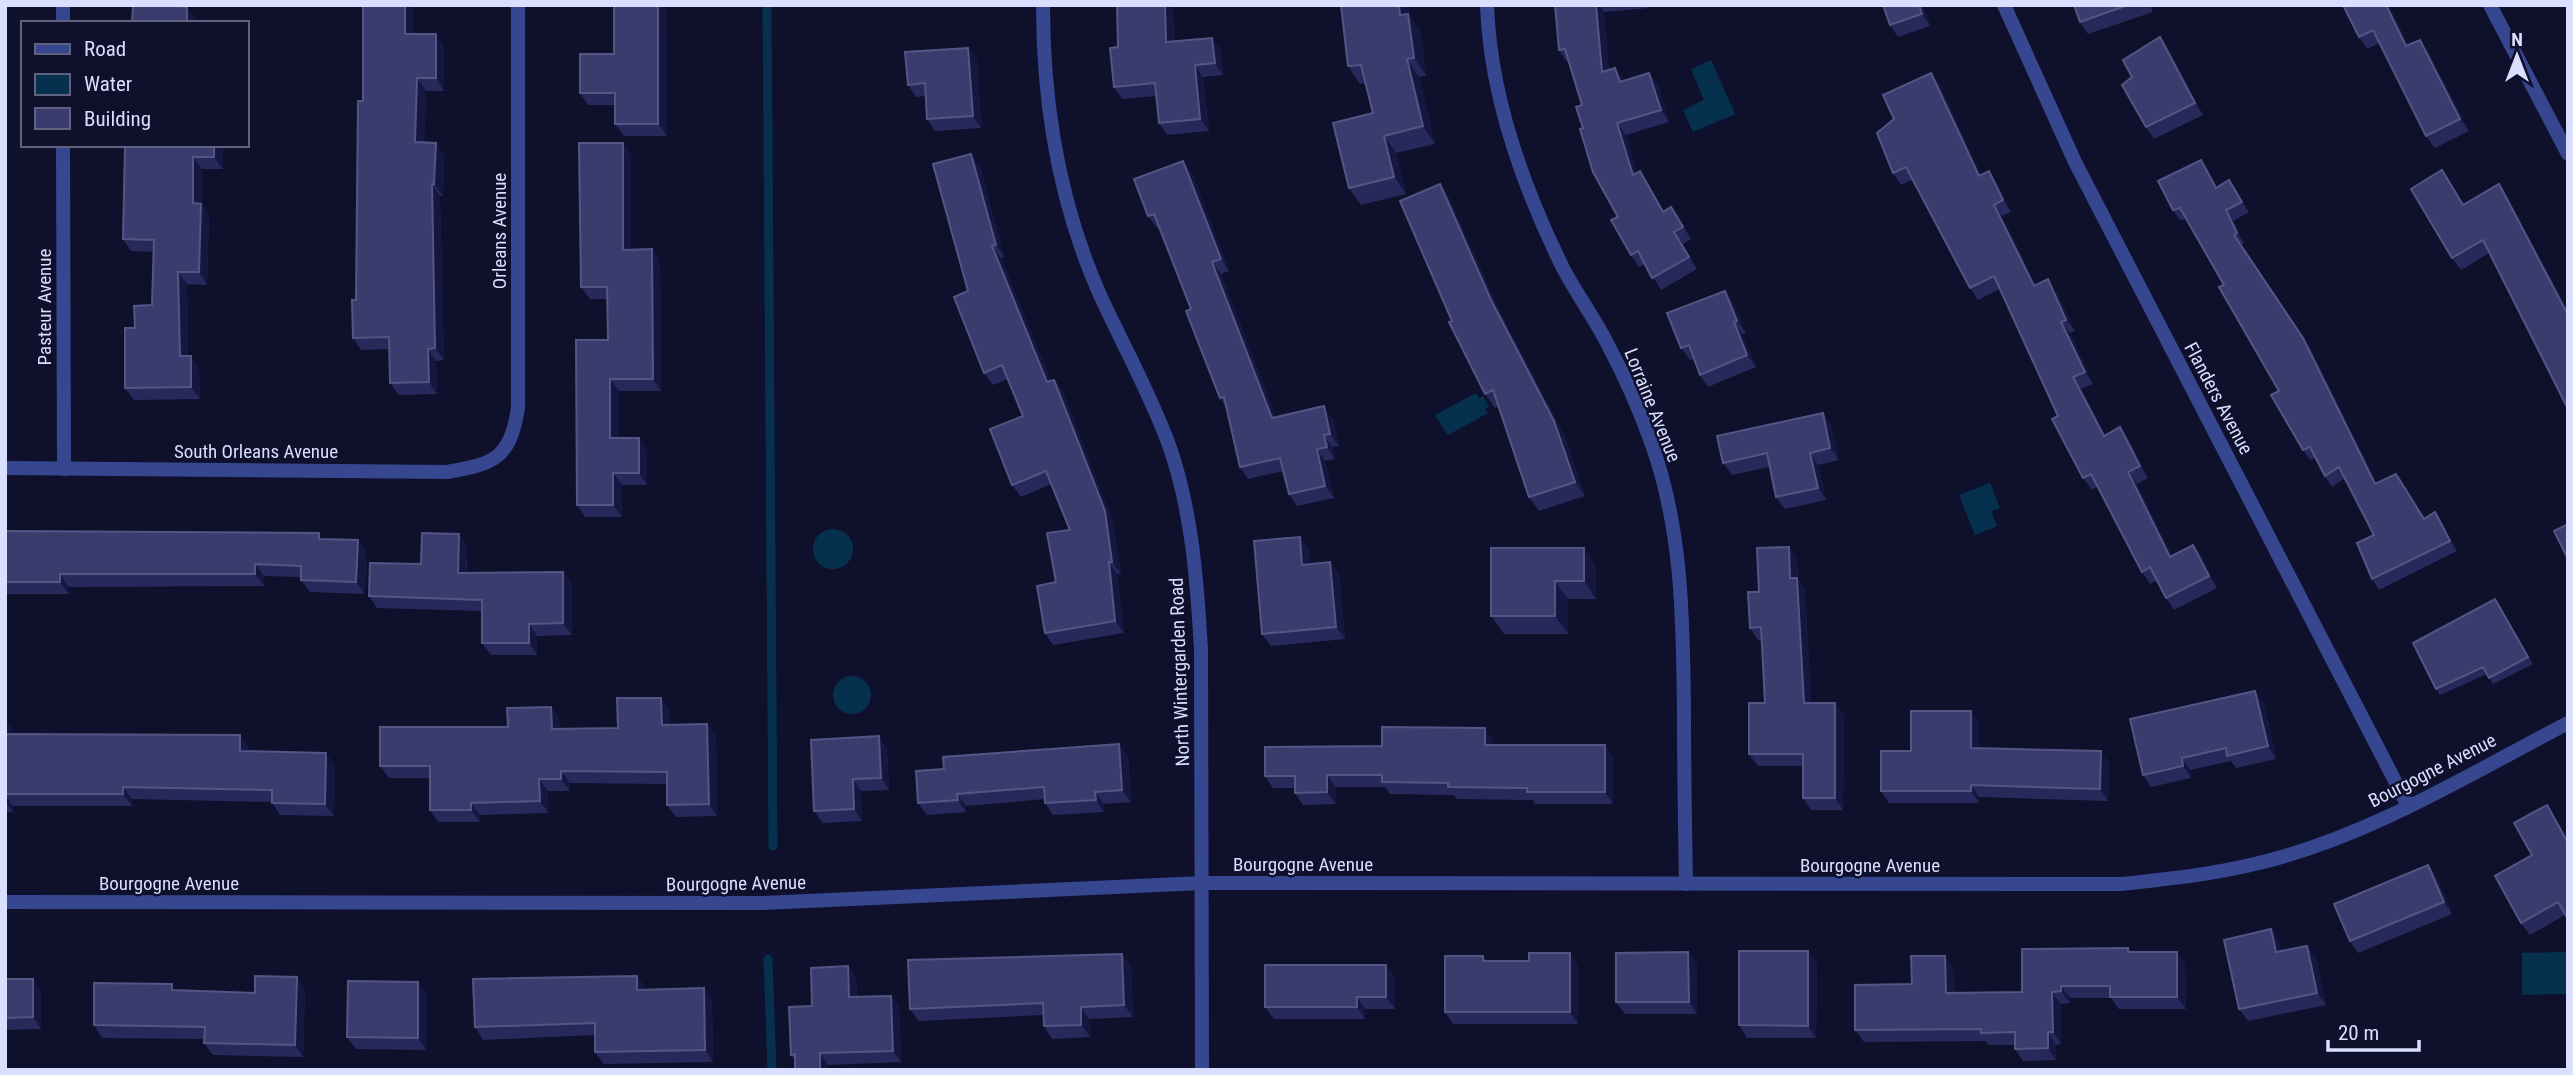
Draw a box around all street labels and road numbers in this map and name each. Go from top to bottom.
street label: Orleans Avenue [488,173,511,289]
street label: Pasteur Avenue [33,249,56,365]
street label: Flanders Avenue [2179,338,2258,458]
street label: Lorraine Avenue [1619,345,1686,465]
street label: South Orleans Avenue [174,440,338,463]
street label: North Wintergarden Road [1165,577,1194,767]
street label: Bourgogne Avenue [2365,728,2500,813]
street label: Bourgogne Avenue [1233,853,1373,876]
street label: Bourgogne Avenue [1800,854,1940,877]
street label: Bourgogne Avenue [666,871,806,896]
street label: Bourgogne Avenue [99,872,239,895]

